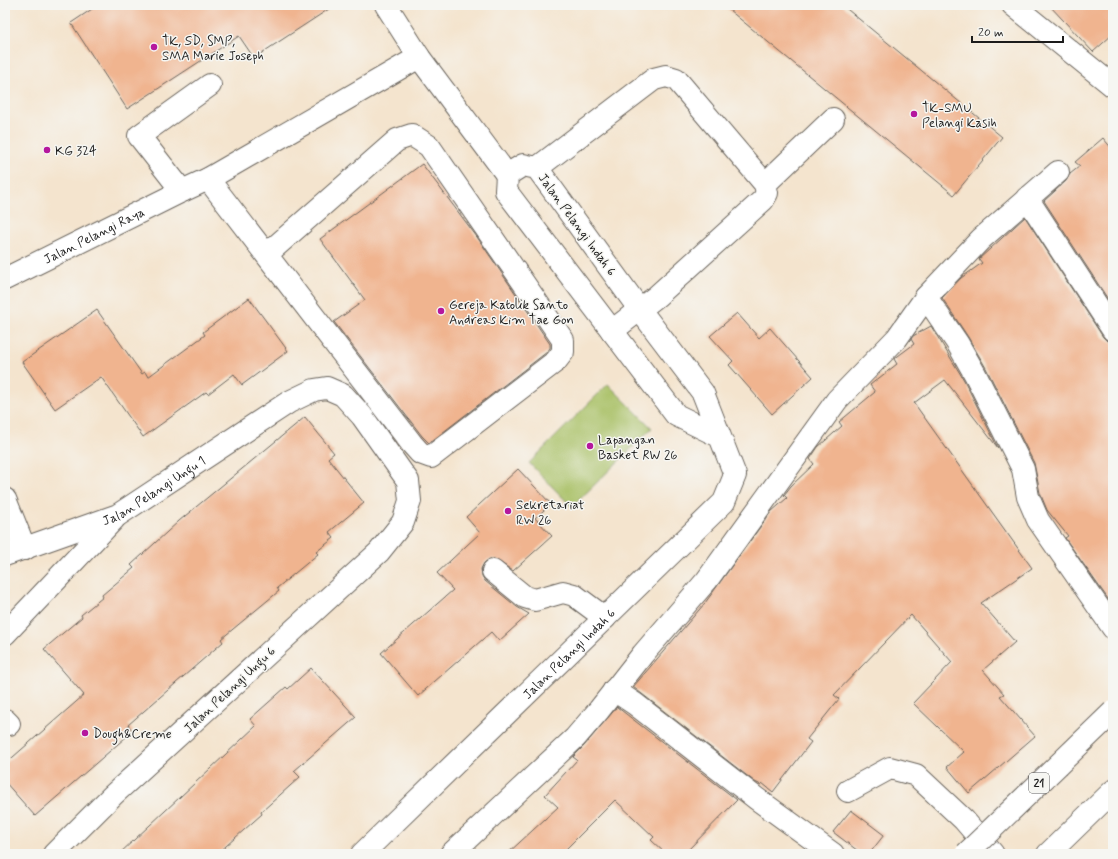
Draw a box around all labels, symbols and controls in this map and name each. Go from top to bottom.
scale bar [972,18,1063,44]
text: 20 m [978,25,1004,41]
place label: TK, SD, SMP, SMA Marie Joseph [162,33,264,65]
marker: TK, SD, SMP, SMA Marie Joseph [149,42,159,52]
place label: TK-SMU Pelangi Kasih [922,100,997,132]
marker: TK-SMU Pelangi Kasih [909,109,919,119]
place label: KG 324 [55,143,97,160]
marker: KG 324 [42,145,52,155]
street label: Jalan Pelangi Indah 6 [534,170,620,280]
street label: Jalan Pelangi Raya [41,204,148,269]
place label: Gereja Katolik Santo Andreas Kim Tae Gon [449,297,574,329]
marker: Gereja Katolik Santo Andreas Kim Tae Gon [436,306,446,316]
place label: Lapangan Basket RW 26 [598,432,677,464]
marker: Lapangan Basket RW 26 [585,441,595,451]
street label: Jalan Pelangi Ungu 1 [100,453,209,530]
place label: Sekretariat RW 26 [516,497,584,529]
marker: Sekretariat RW 26 [503,506,513,516]
street label: Jalan Pelangi Indah 6 [520,605,620,703]
street label: Jalan Pelangi Ungu 6 [180,643,281,739]
place label: Dough&Creme [93,726,172,745]
marker: Dough&Creme [80,728,90,738]
road number: 21 [1029,773,1049,793]

